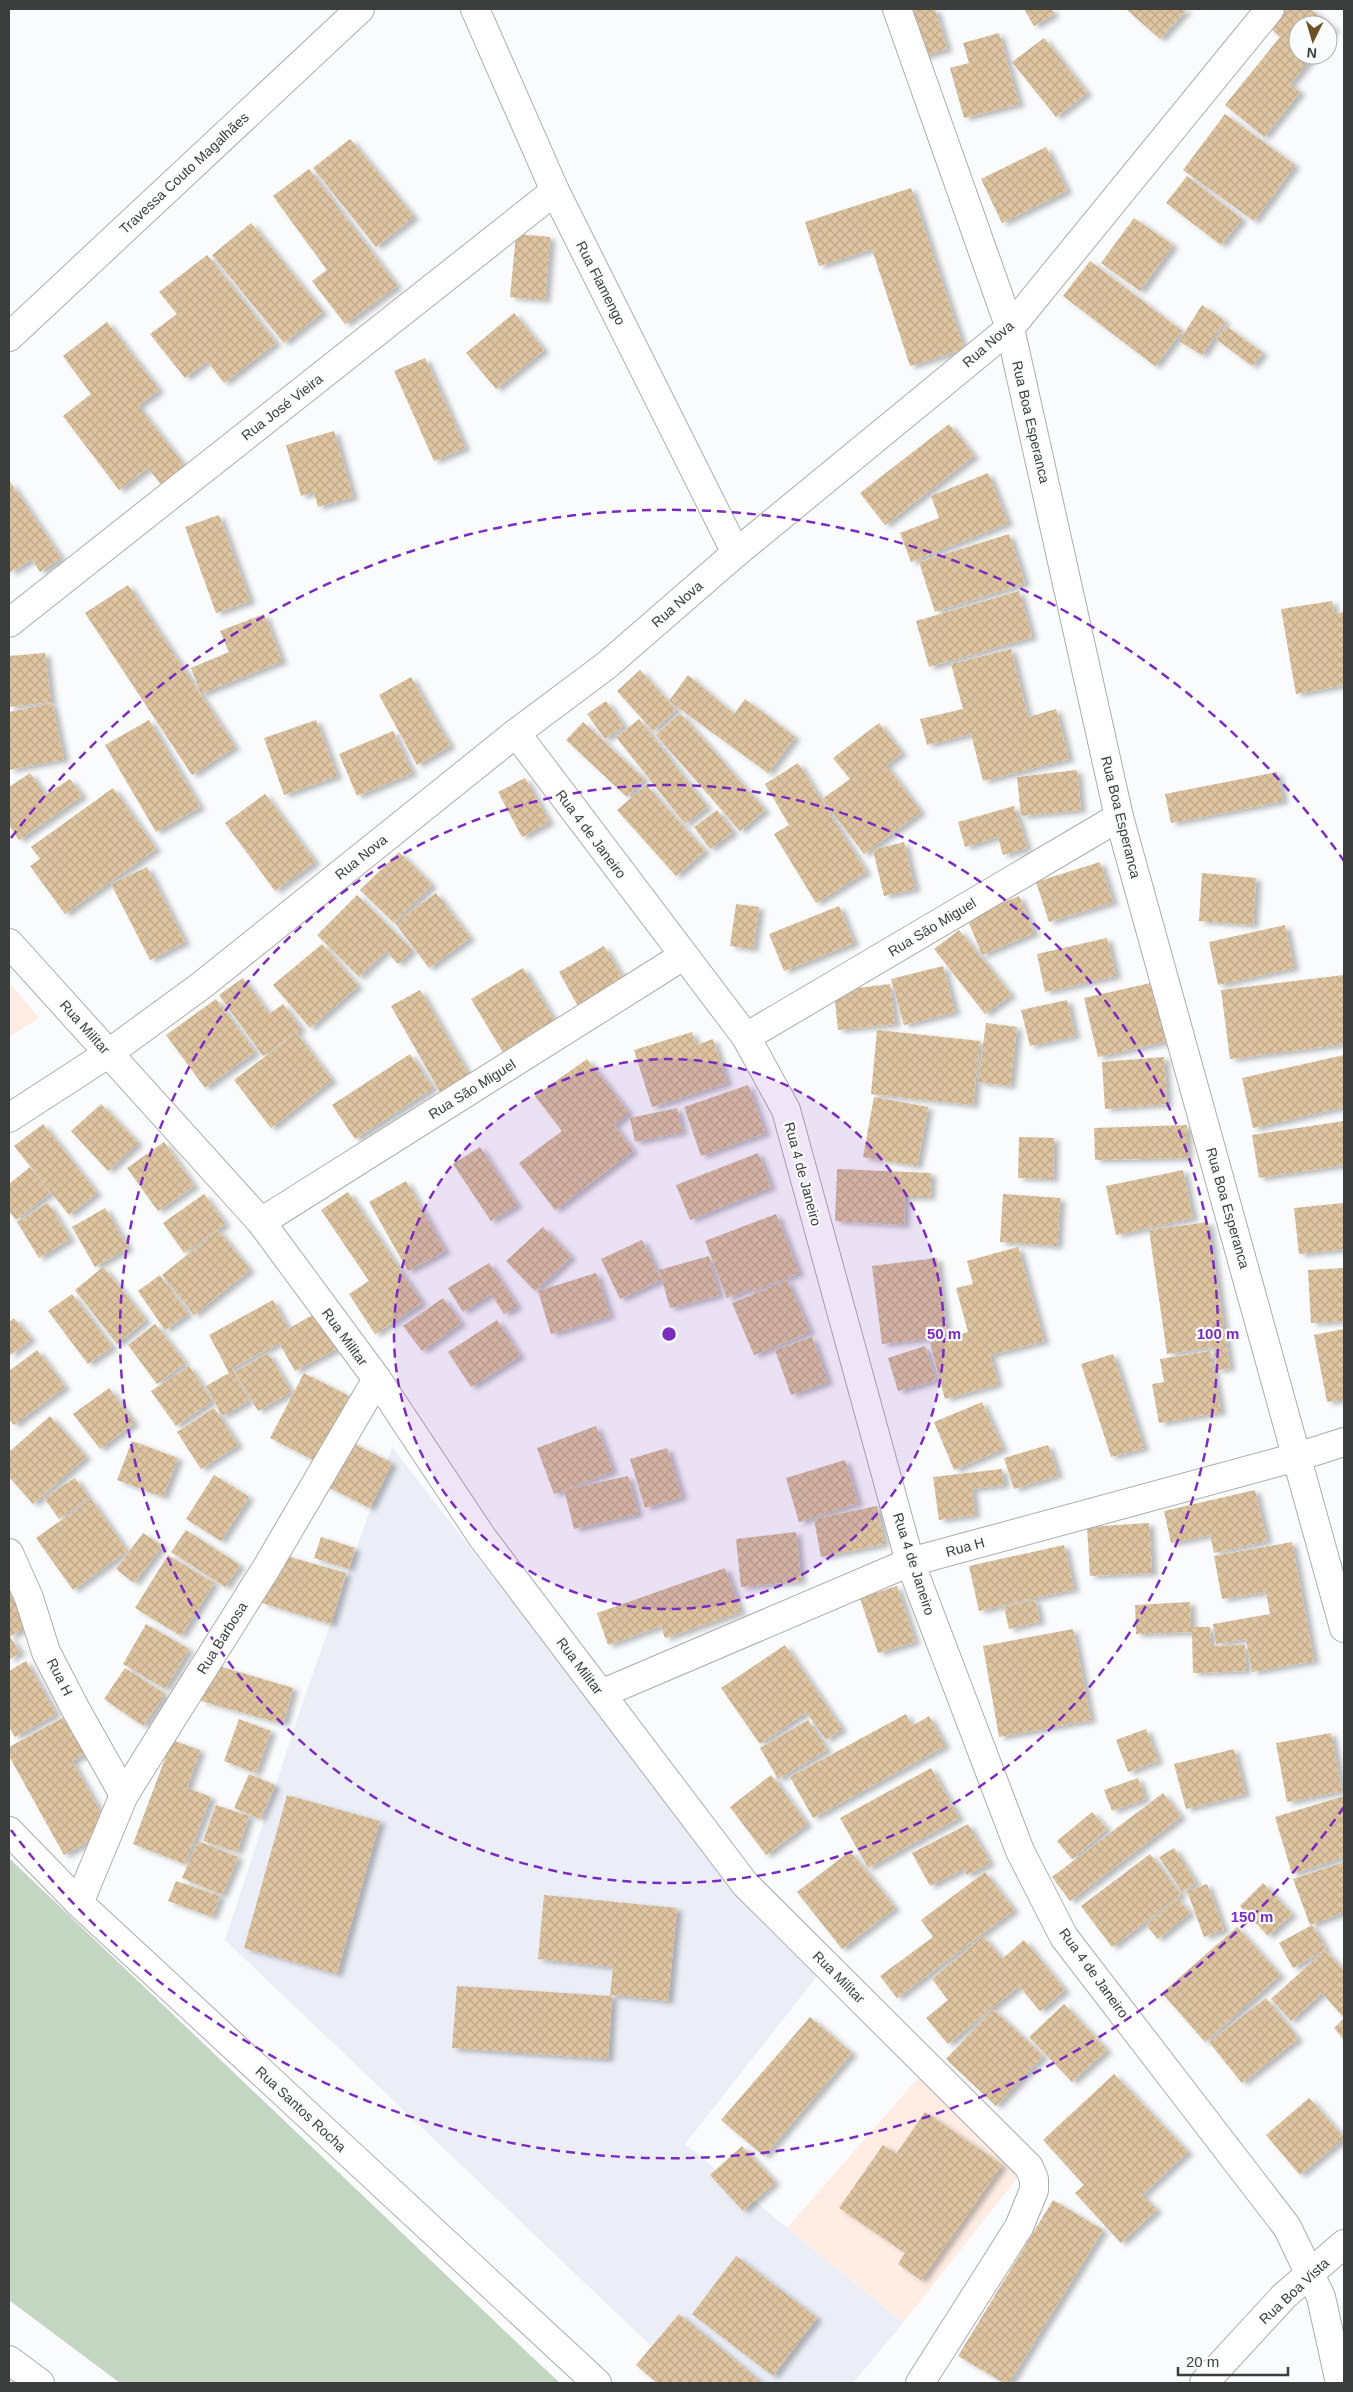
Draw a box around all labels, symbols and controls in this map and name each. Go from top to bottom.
north arrow [1288,15,1338,65]
text: N [1306,45,1318,61]
street label: Travessa Couto Magalhães [116,109,252,237]
street label: Rua Flamengo [573,238,629,328]
street label: Rua Nova [959,317,1017,370]
street label: Rua Boa Esperanca [1009,359,1053,485]
street label: Rua José Vieira [238,370,326,444]
street label: Rua Nova [648,577,706,630]
street label: Rua Boa Esperanca [1098,754,1144,880]
street label: Rua 4 de Janeiro [553,787,630,882]
street label: Rua Nova [332,831,390,883]
street label: Rua São Miguel [885,894,979,960]
street label: Rua Militar [57,997,114,1057]
street label: Rua São Miguel [426,1056,518,1122]
street label: Rua 4 de Janeiro [781,1120,825,1228]
street label: Rua Boa Esperanca [1203,1146,1253,1271]
street label: Rua Militar [319,1305,371,1369]
centre of rings [660,1325,678,1343]
text: 50 m [927,1325,961,1342]
text: 100 m [1197,1325,1239,1342]
street label: Rua 4 de Janeiro [890,1511,938,1617]
street label: Rua H [944,1534,986,1560]
street label: Rua Barbosa [194,1599,251,1677]
street label: Rua Militar [553,1634,607,1698]
street label: Rua H [44,1656,76,1698]
text: 150 m [1231,1908,1273,1925]
street label: Rua 4 de Janeiro [1056,1925,1132,2021]
street label: Rua Militar [810,1948,869,2007]
street label: Rua Santos Rocha [253,2063,350,2155]
street label: Rua Boa Vista [1256,2255,1332,2327]
scale bar [1178,2344,1288,2376]
text: 20 m [1186,2353,1219,2370]

